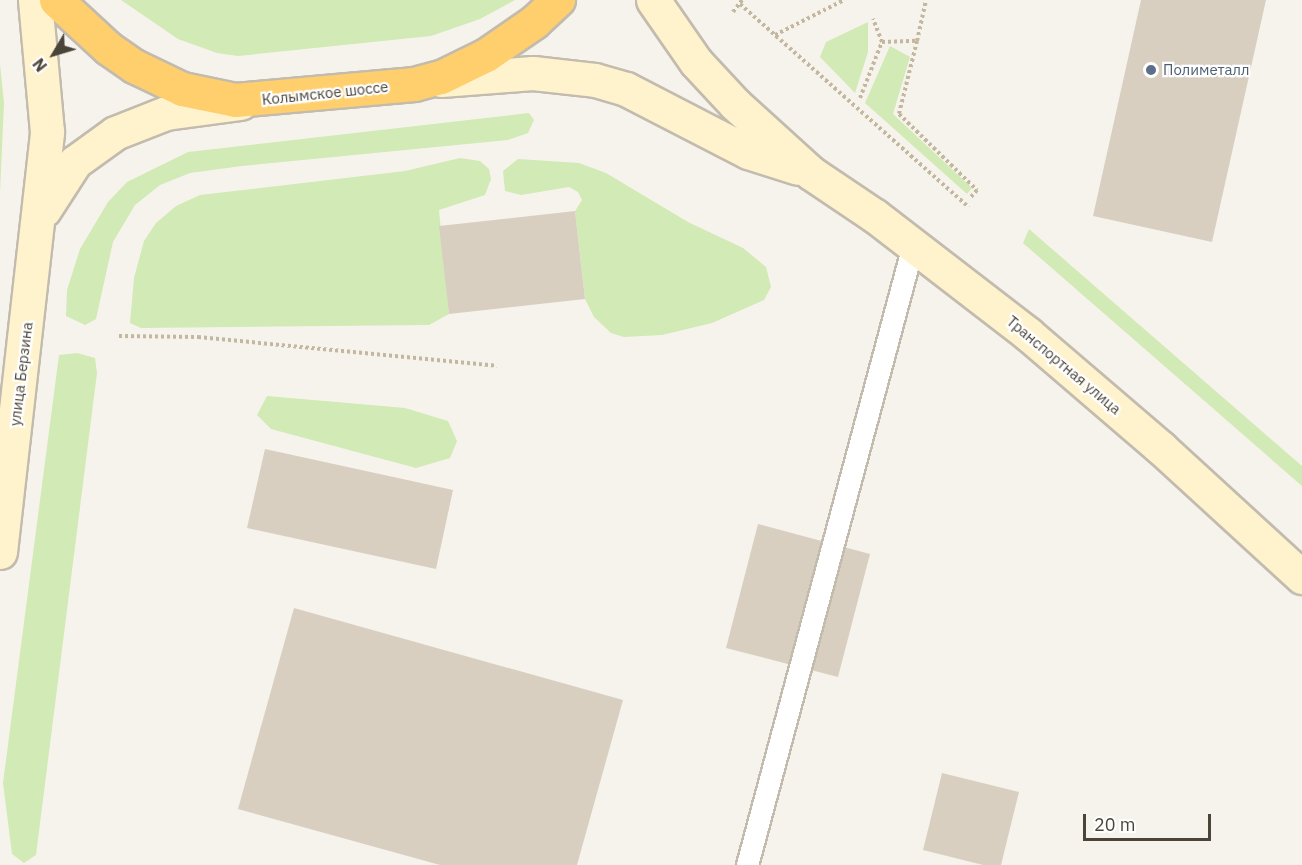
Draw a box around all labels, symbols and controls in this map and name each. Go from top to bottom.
north arrow [24,24,84,84]
text: N [28,54,51,76]
place label: Полиметалл [1163,61,1250,79]
marker: Полиметалл [1144,63,1158,77]
street label: Колымское шоссе [261,77,389,109]
street label: Транспортная улица [1003,312,1125,418]
street label: улица Берзина [6,321,36,427]
scale bar [1086,802,1214,840]
text: 20 m [1094,813,1136,836]

